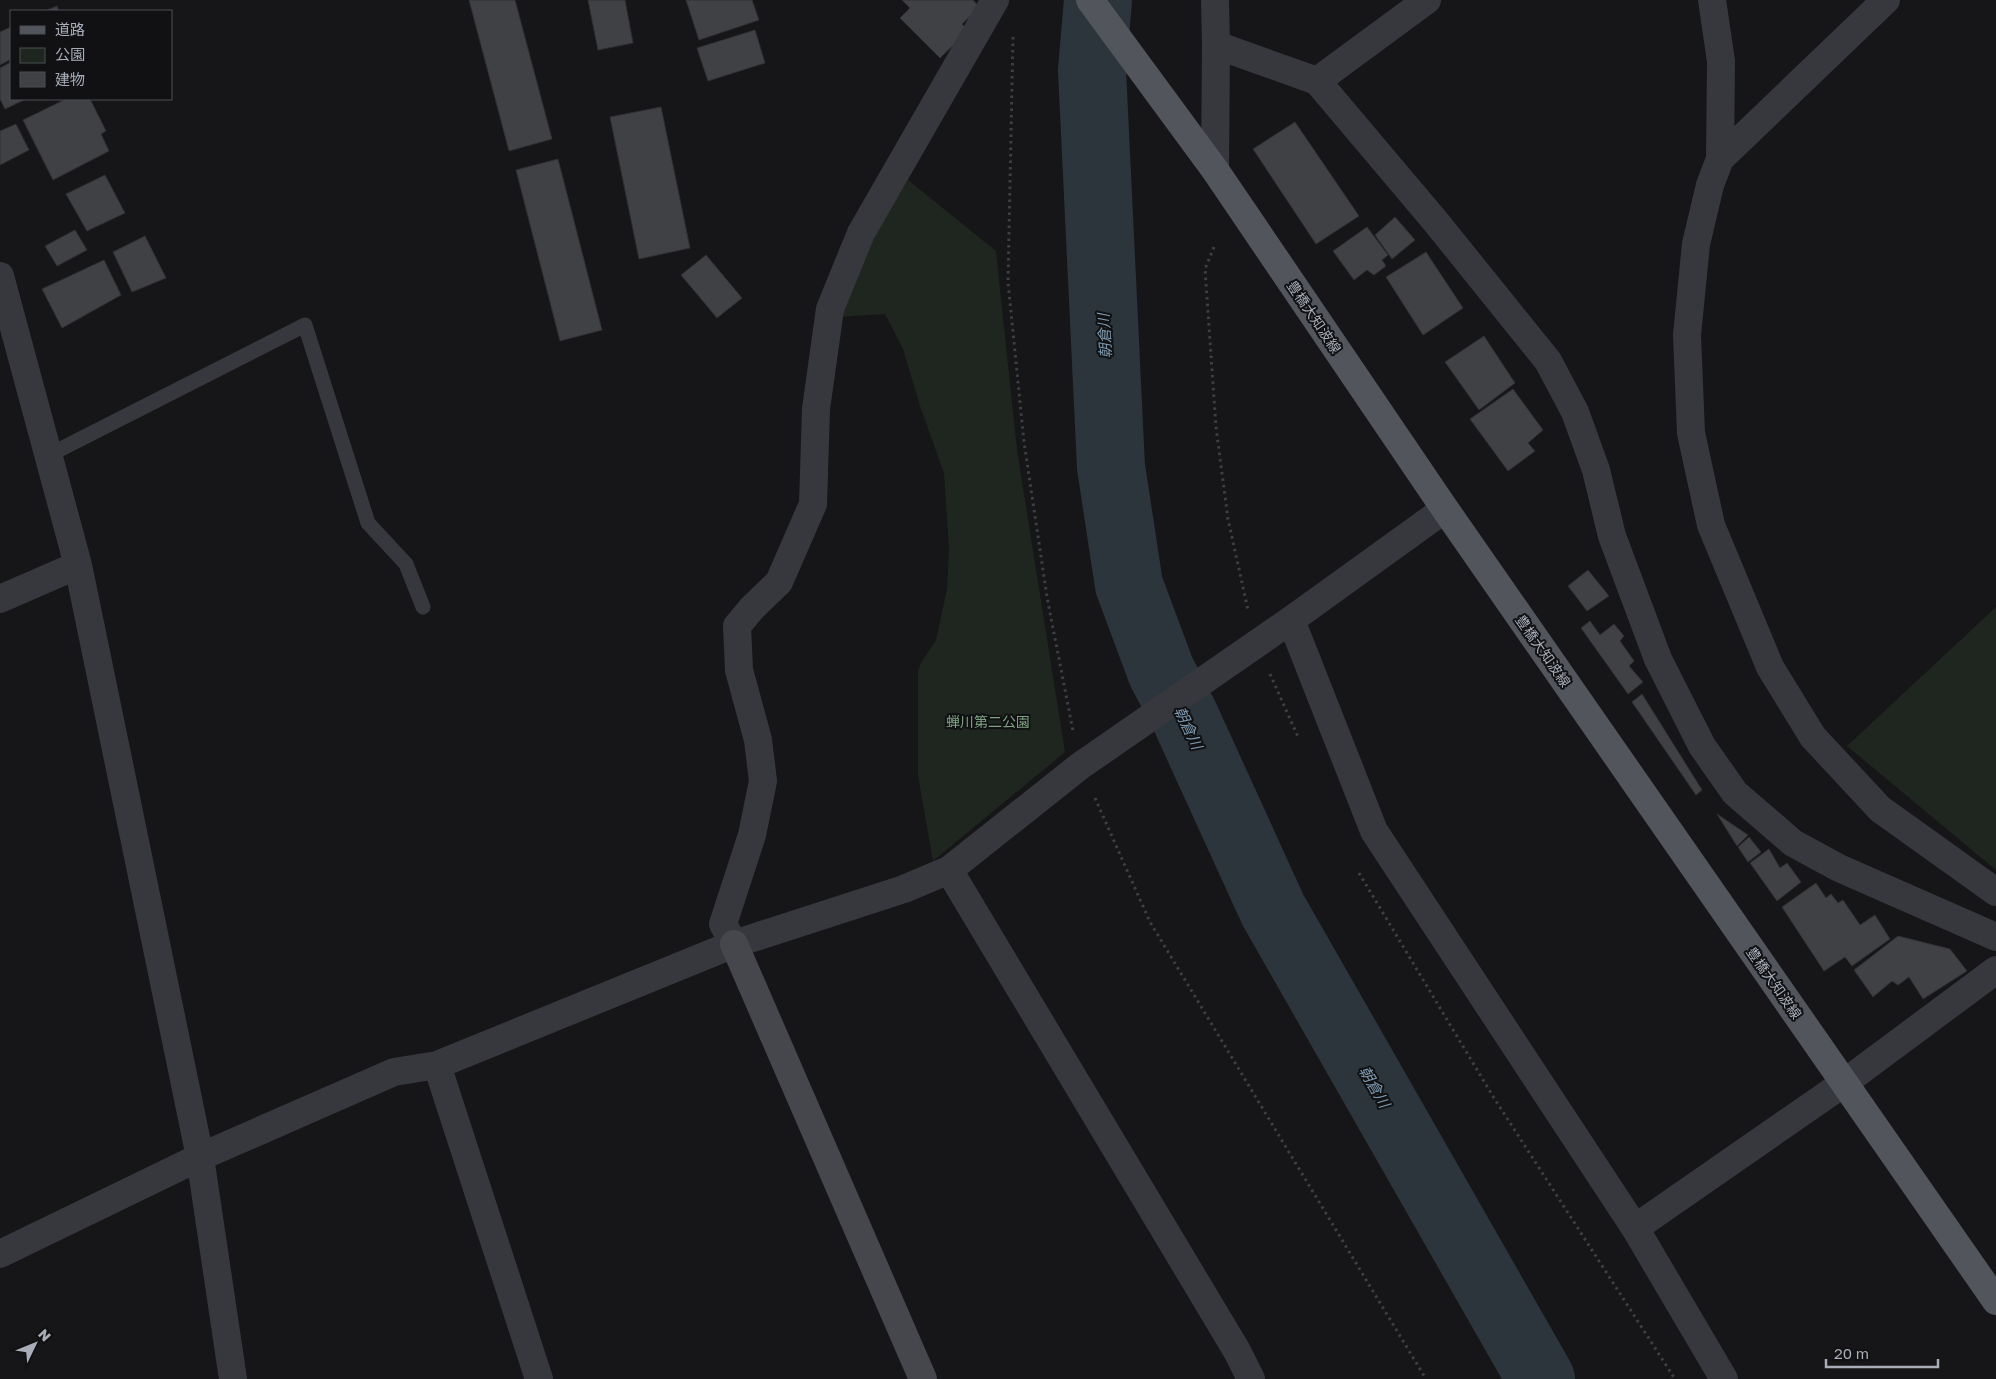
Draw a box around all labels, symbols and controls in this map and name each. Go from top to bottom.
legend [10,10,172,100]
text: 道路 [55,20,85,38]
text: 公園 [55,45,85,63]
text: 建物 [55,70,85,88]
street label: 豊橋大知波線 [1284,277,1345,356]
water label: 朝倉川 [1094,311,1114,359]
street label: 豊橋大知波線 [1512,611,1574,690]
water label: 朝倉川 [1171,703,1207,754]
park label: 蝉川第二公園 [946,713,1030,730]
street label: 豊橋大知波線 [1743,943,1805,1022]
water label: 朝倉川 [1356,1063,1395,1112]
north arrow [10,1319,60,1369]
text: N [35,1325,55,1344]
scale bar [1826,1336,1938,1368]
text: 20 m [1834,1344,1869,1362]

